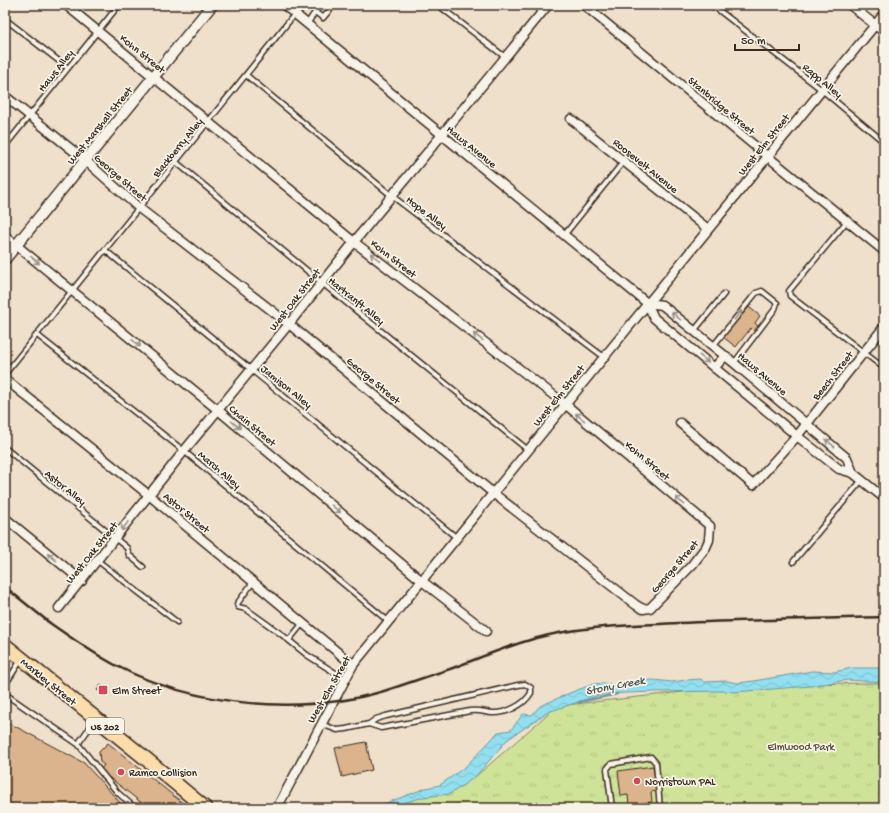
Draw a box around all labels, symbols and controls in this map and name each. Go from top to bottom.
scale bar [735,26,799,52]
street label: Kohn Street [117,33,168,77]
text: 50 m [741,35,766,49]
street label: Haws Alley [36,47,77,95]
street label: Rapp Alley [799,62,845,102]
street label: Stanbridge Street [685,75,758,139]
street label: West Marshall Street [65,84,137,168]
street label: West Elm Street [736,111,794,178]
street label: Blackberry Alley [150,116,206,181]
street label: Haws Avenue [443,124,498,171]
street label: Roosevelt Avenue [610,137,680,197]
street label: George Street [91,152,150,206]
street label: Hope Alley [403,194,449,233]
street label: Kohn Street [367,238,419,282]
one-way arrow [369,253,380,262]
one-way arrow [30,256,41,265]
street label: West Oak Street [268,266,325,334]
street label: Hartranft Alley [325,274,387,328]
one-way arrow [733,310,742,321]
one-way arrow [670,311,681,320]
one-way arrow [472,333,483,341]
one-way arrow [130,339,141,348]
street label: Beech Street [810,348,857,404]
street label: Haws Avenue [735,350,789,399]
one-way arrow [698,355,709,364]
street label: George Street [344,356,403,408]
street label: West Elm Street [531,362,589,429]
street label: Jamison Alley [258,363,314,412]
street label: Chain Street [226,403,279,451]
one-way arrow [575,413,585,422]
one-way arrow [231,421,242,430]
street label: Kohn Street [622,439,673,485]
one-way arrow [824,439,835,448]
street label: March Alley [195,449,243,492]
street label: Astor Alley [42,468,88,509]
street label: Astor Street [160,491,212,537]
one-way arrow [674,496,685,505]
one-way arrow [331,504,341,513]
street label: West Oak Street [64,519,122,586]
one-way arrow [121,521,130,532]
street label: George Street [649,537,703,596]
one-way arrow [46,552,57,561]
street label: West Elm Street [306,653,354,726]
street label: Markley Street [18,656,79,710]
water label: Stony Creek [585,674,648,700]
marker: Elm Street [97,684,109,696]
place label: Elm Street [112,686,163,698]
road number: US 202 [86,718,124,734]
park label: Elmwood Park [767,742,836,754]
marker: Ramco Collision [116,767,126,777]
place label: Ramco Collision [129,768,198,780]
marker: Norristown PAL [632,776,642,786]
place label: Norristown PAL [645,777,716,789]

